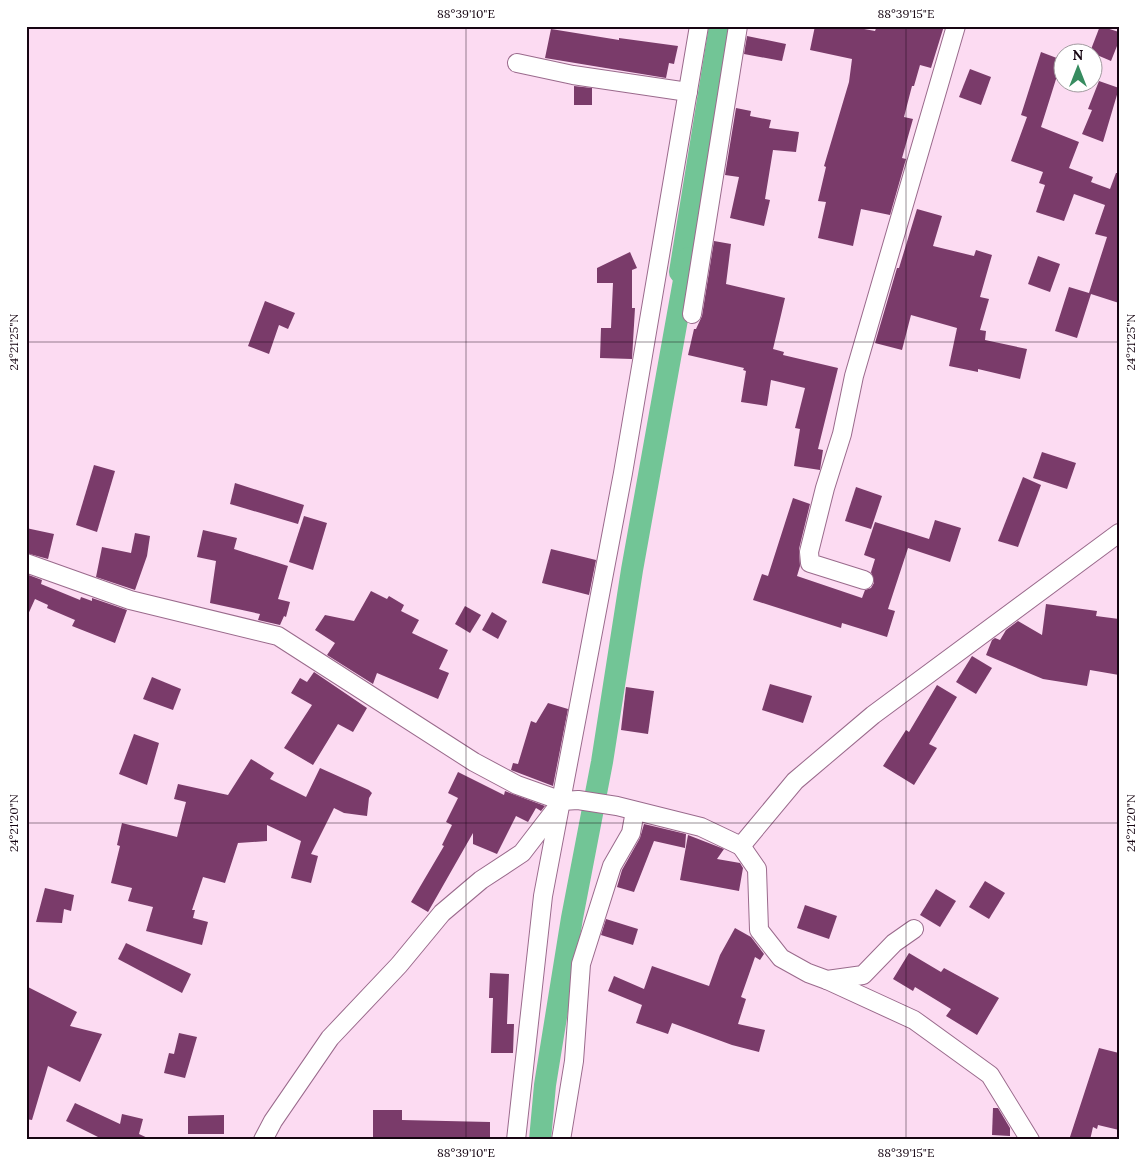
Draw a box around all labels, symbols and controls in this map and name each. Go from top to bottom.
text: 88°39'10"E [437,6,495,21]
text: 88°39'15"E [878,6,935,21]
north arrow [1052,42,1102,92]
text: N [1073,46,1084,64]
text: 24°21'25"N [6,314,21,370]
text: 24°21'25"N [1123,314,1138,370]
text: 24°21'20"N [6,794,21,852]
text: 24°21'20"N [1123,794,1138,852]
text: 88°39'10"E [437,1145,495,1160]
text: 88°39'15"E [878,1145,935,1160]

